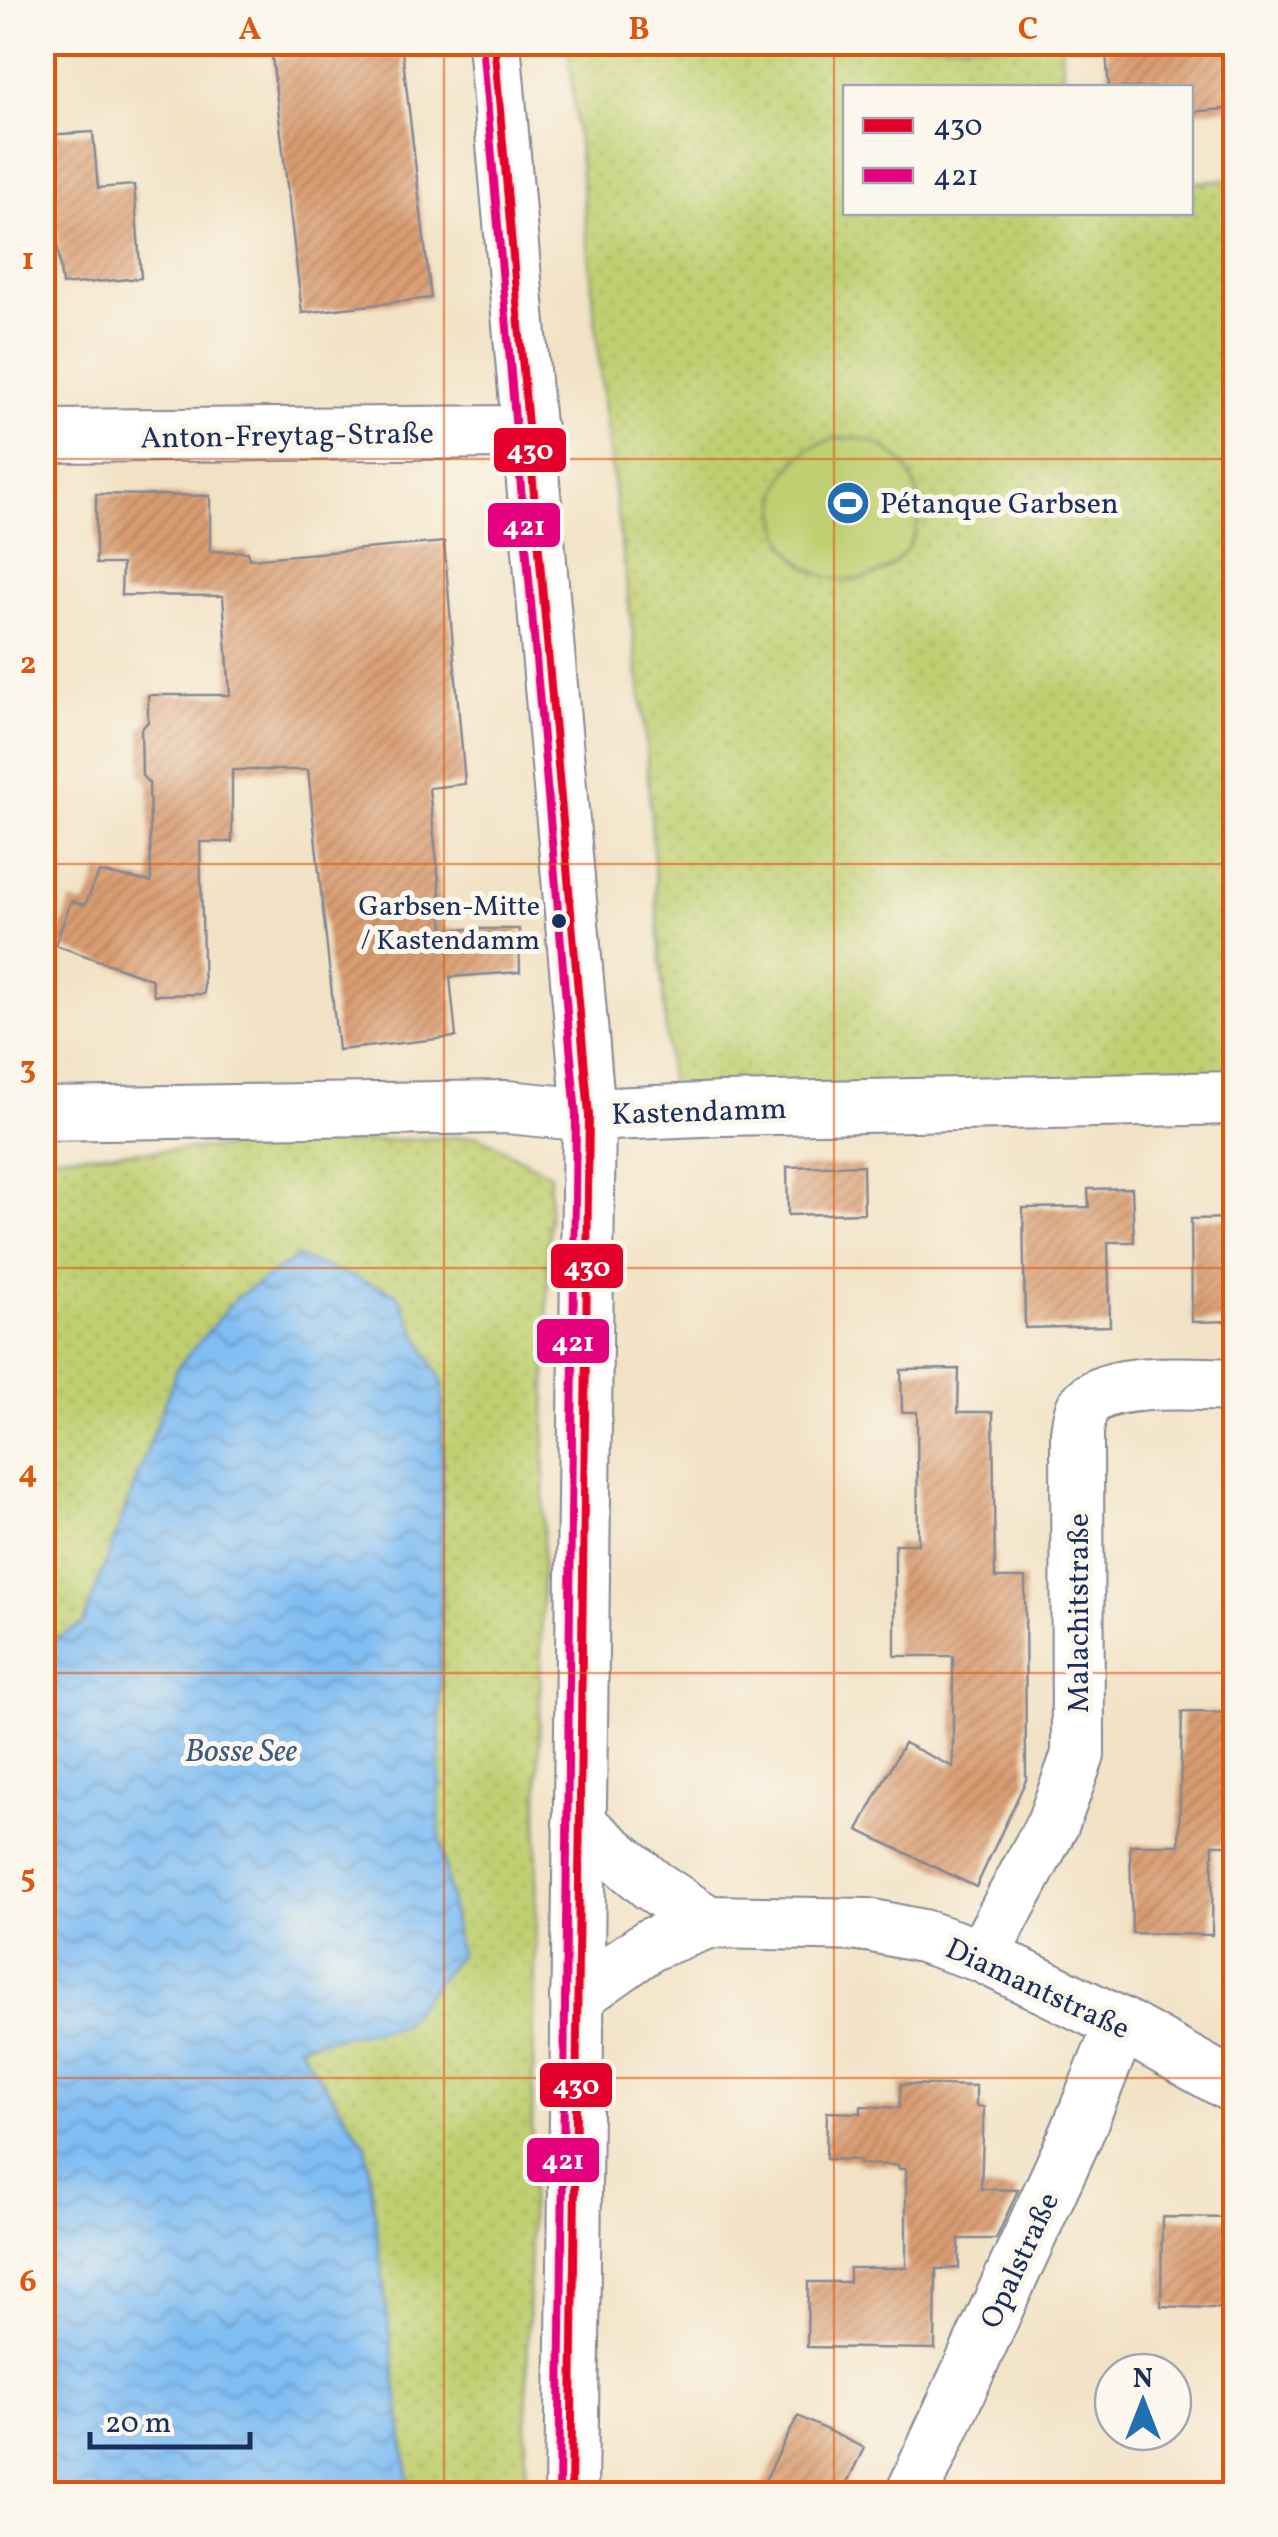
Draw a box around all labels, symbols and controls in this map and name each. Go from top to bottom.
text: A [239,9,262,53]
text: B [628,9,650,53]
text: C [1018,9,1038,53]
legend [843,85,1193,215]
text: 430 [933,106,983,148]
text: 421 [933,156,979,198]
text: 1 [22,239,34,283]
street label: Anton-Freytag-Straße [140,413,434,461]
line badge: 430 [492,426,568,474]
text: 430 [506,432,554,471]
sports icon: Pétanque Garbsen [825,480,871,526]
place label: Pétanque Garbsen [880,484,1119,526]
line badge: 421 [486,501,562,549]
text: 421 [503,508,545,547]
text: 2 [20,643,36,687]
place label: Garbsen-Mitte / Kastendamm [359,888,540,961]
marker: Garbsen-Mitte / Kastendamm [549,911,569,931]
text: 3 [20,1048,36,1092]
street label: Kastendamm [611,1089,787,1137]
line badge: 430 [549,1242,625,1290]
text: 430 [563,1249,611,1288]
line badge: 421 [535,1317,611,1365]
text: 421 [552,1324,594,1363]
text: 4 [18,1452,38,1496]
street label: Malachitstraße [1059,1513,1101,1713]
water label: Bosse See [185,1731,298,1775]
text: 5 [20,1857,36,1901]
street label: Diamantstraße [938,1929,1136,2051]
line badge: 430 [538,2061,614,2109]
text: 430 [552,2067,600,2106]
line badge: 421 [525,2136,601,2184]
text: 421 [542,2142,584,2181]
street label: Opalstraße [971,2186,1071,2336]
text: 6 [19,2261,37,2305]
north arrow [1093,2352,1193,2452]
text: N [1133,2360,1153,2399]
scale bar [90,2387,250,2449]
text: 20 m [105,2403,171,2445]

